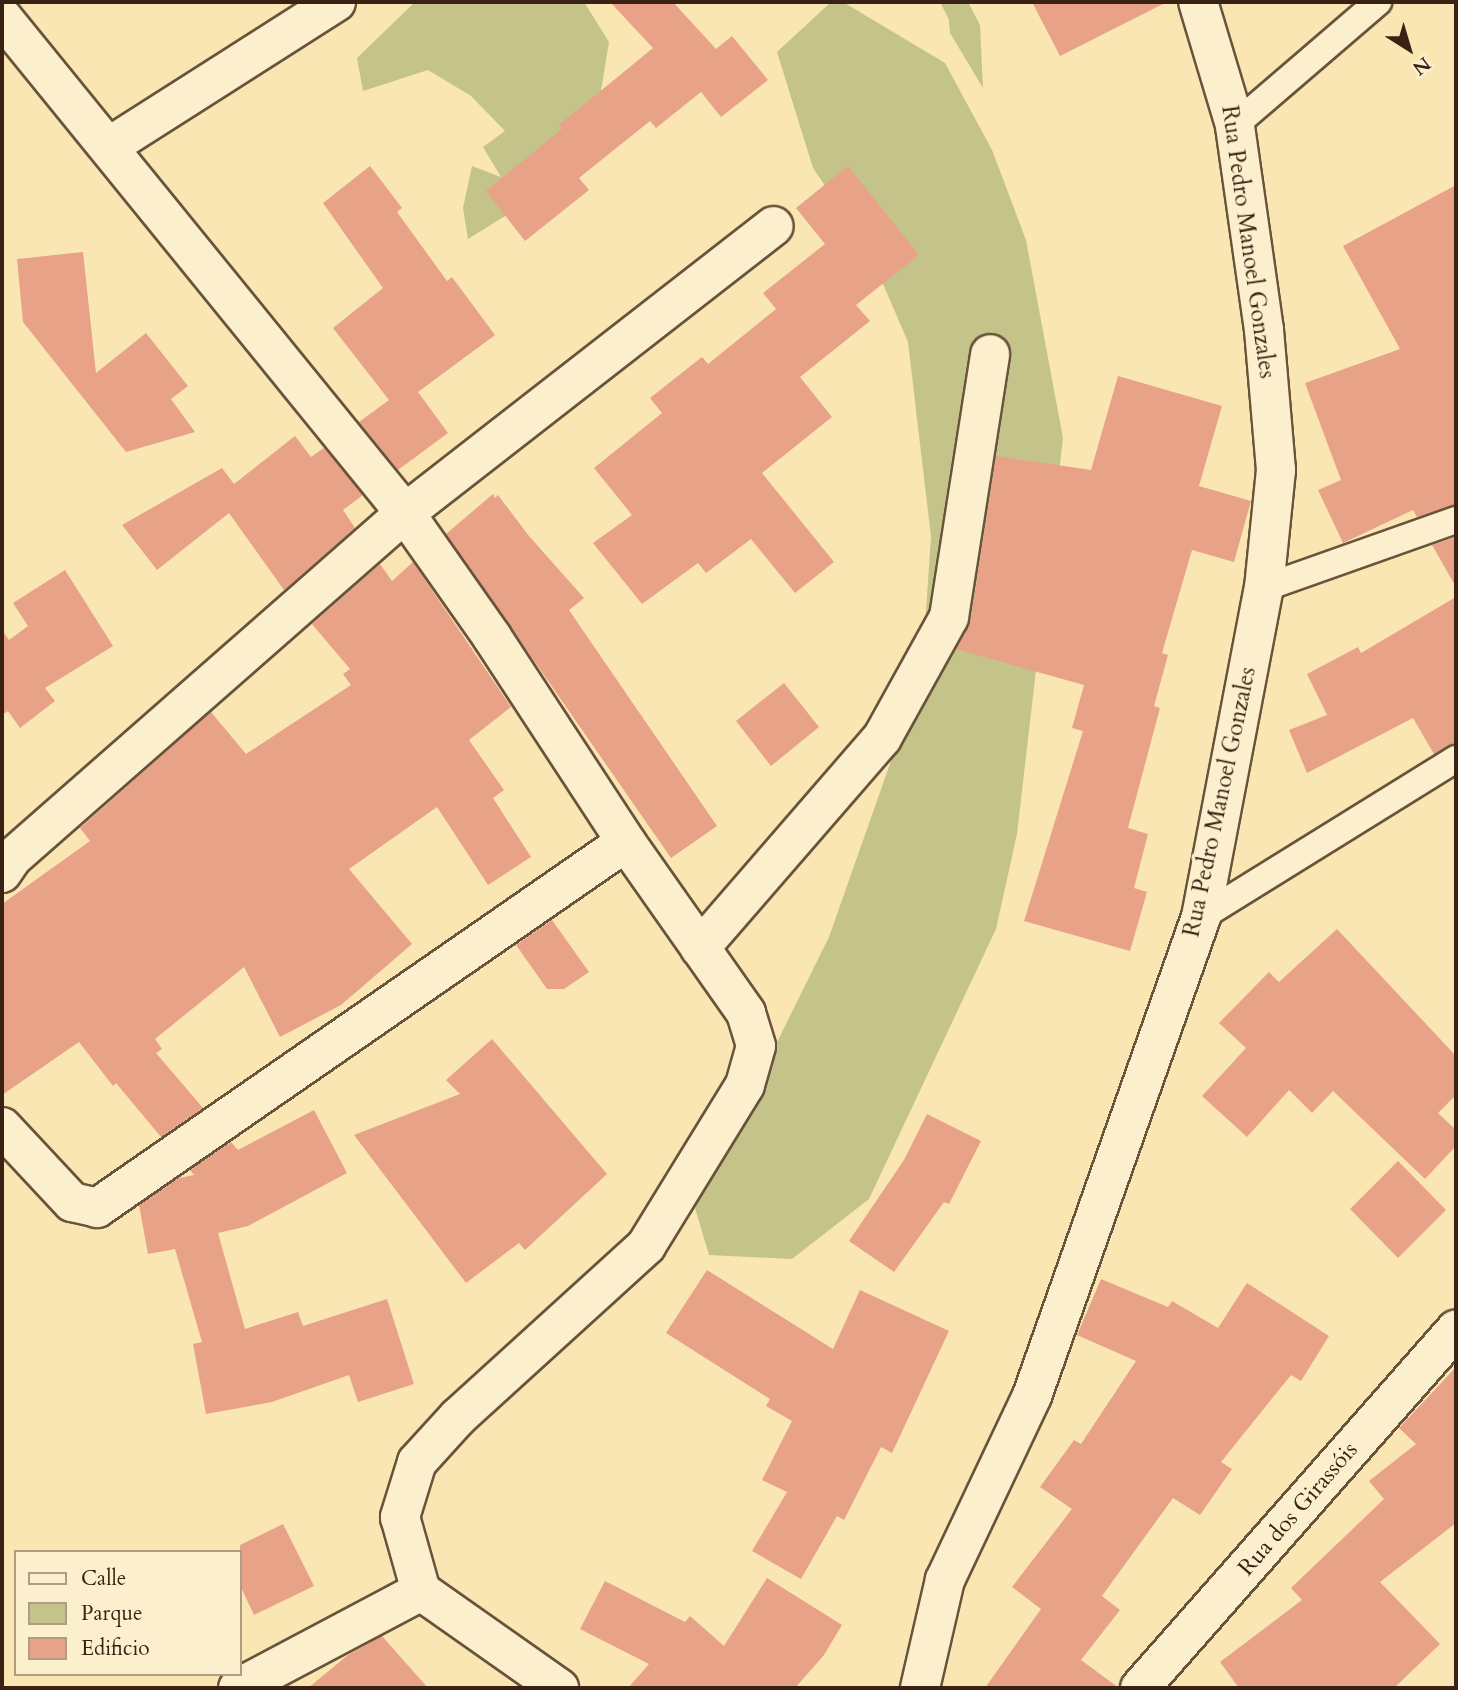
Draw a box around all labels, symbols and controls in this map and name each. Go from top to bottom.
north arrow [1374,14,1444,84]
text: N [1407,50,1436,81]
street label: Rua Pedro Manoel Gonzales [1215,104,1281,380]
street label: Rua Pedro Manoel Gonzales [1178,664,1262,940]
street label: Rua dos Girassóis [1232,1436,1364,1582]
legend [14,1550,242,1676]
text: Calle [81,1564,126,1593]
text: Parque [81,1599,142,1628]
text: Edificio [81,1634,150,1663]

